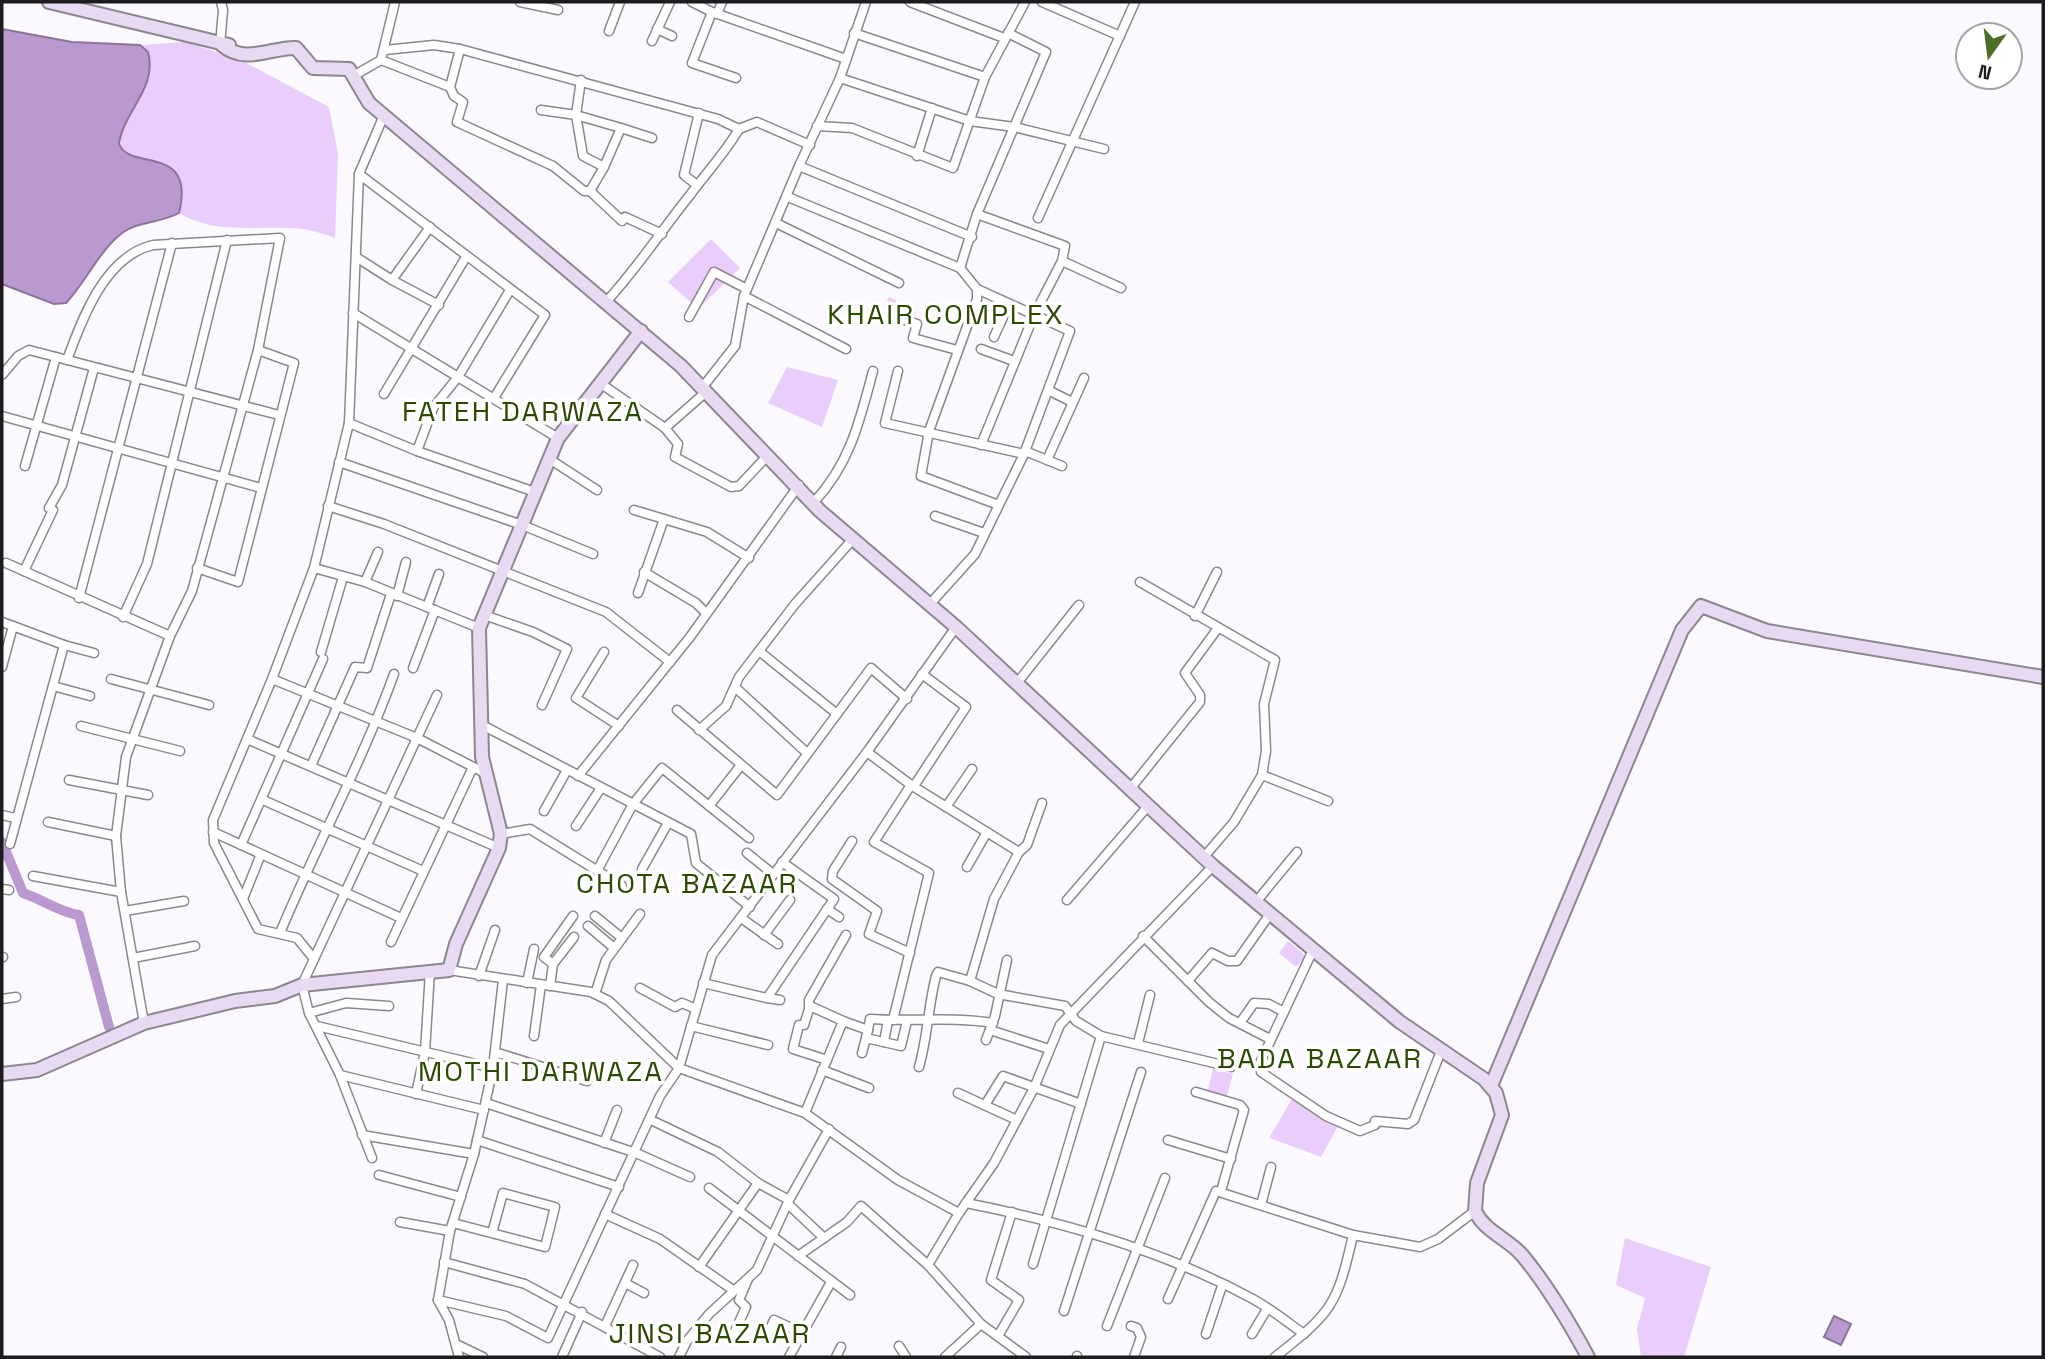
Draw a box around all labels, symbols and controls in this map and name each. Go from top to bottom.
north arrow [1954,21,2024,91]
text: N [1976,58,1994,86]
district label: KHAIR COMPLEX [827,296,1065,332]
district label: FATEH DARWAZA [402,393,644,429]
district label: CHOTA BAZAAR [576,865,798,901]
district label: BADA BAZAAR [1217,1040,1423,1076]
district label: MOTHI DARWAZA [418,1053,664,1089]
district label: JINSI BAZAAR [609,1315,811,1351]

